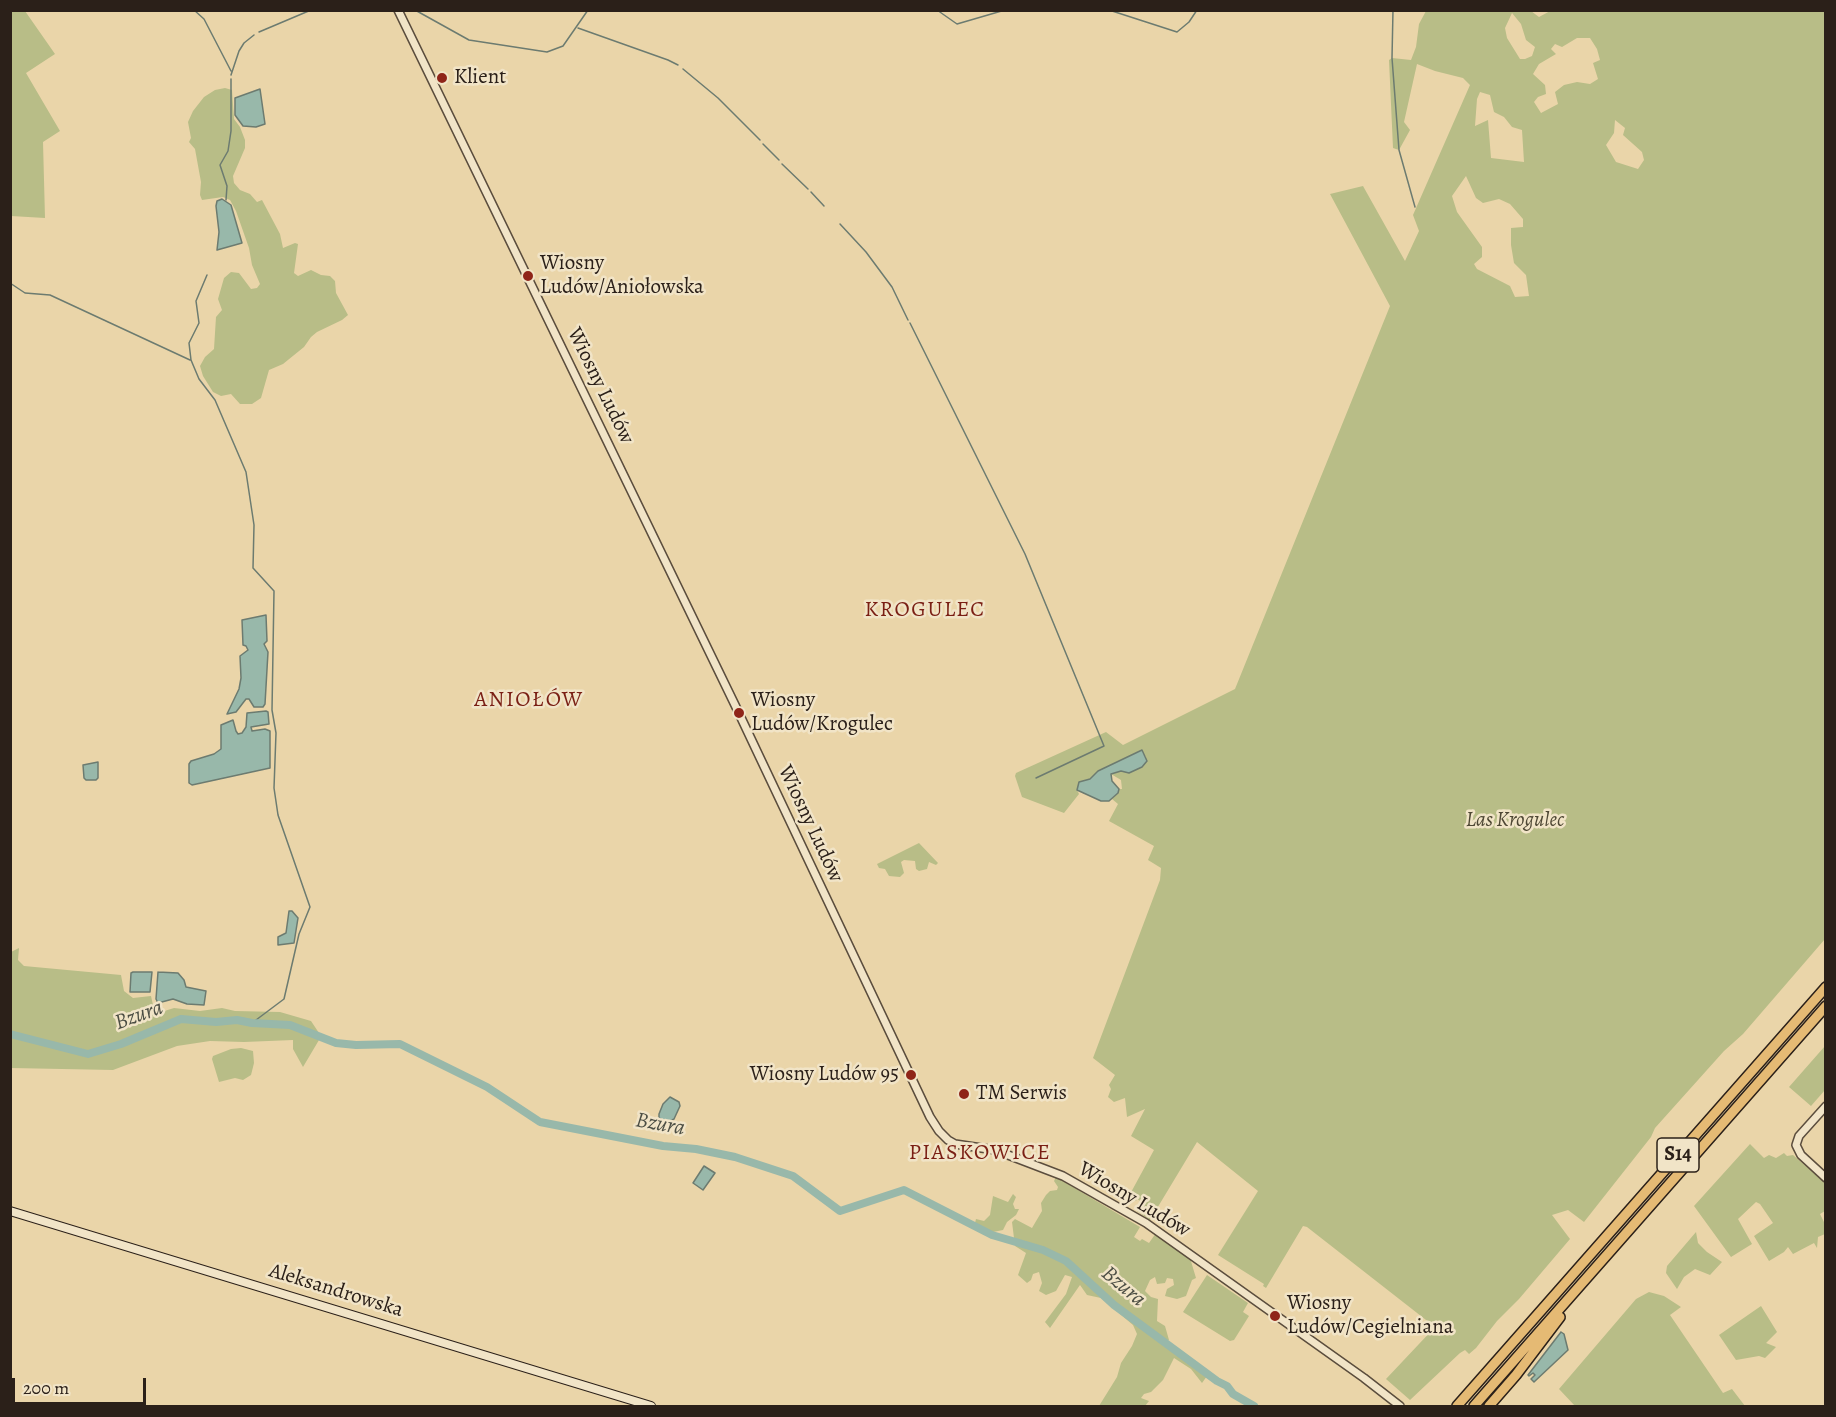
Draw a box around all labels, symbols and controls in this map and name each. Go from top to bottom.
place label: Klient [454,65,506,91]
marker: Klient [435,71,449,85]
place label: Wiosny Ludów/Aniołowska [540,251,704,301]
marker: Wiosny Ludów/Aniołowska [521,269,535,283]
street label: Wiosny Ludów [561,324,639,448]
district label: KROGULEC [865,598,985,624]
district label: ANIOŁÓW [474,688,584,714]
place label: Wiosny Ludów/Krogulec [751,688,893,738]
marker: Wiosny Ludów/Krogulec [732,706,746,720]
street label: Wiosny Ludów [772,761,848,887]
park label: Las Krogulec [1466,808,1564,834]
water label: Bzura [111,995,167,1037]
place label: Wiosny Ludów 95 [750,1062,899,1088]
marker: Wiosny Ludów 95 [904,1068,918,1082]
place label: TM Serwis [976,1081,1067,1107]
marker: TM Serwis [957,1087,971,1101]
water label: Bzura [633,1108,687,1142]
road number: S14 [1657,1138,1699,1172]
district label: PIASKOWICE [909,1141,1051,1167]
street label: Wiosny Ludów [1073,1157,1195,1243]
street label: Aleksandrowska [266,1259,406,1323]
water label: Bzura [1096,1261,1150,1313]
place label: Wiosny Ludów/Cegielniana [1287,1291,1454,1341]
marker: Wiosny Ludów/Cegielniana [1268,1309,1282,1323]
scale bar [15,1366,148,1404]
text: 200 m [23,1376,69,1400]

